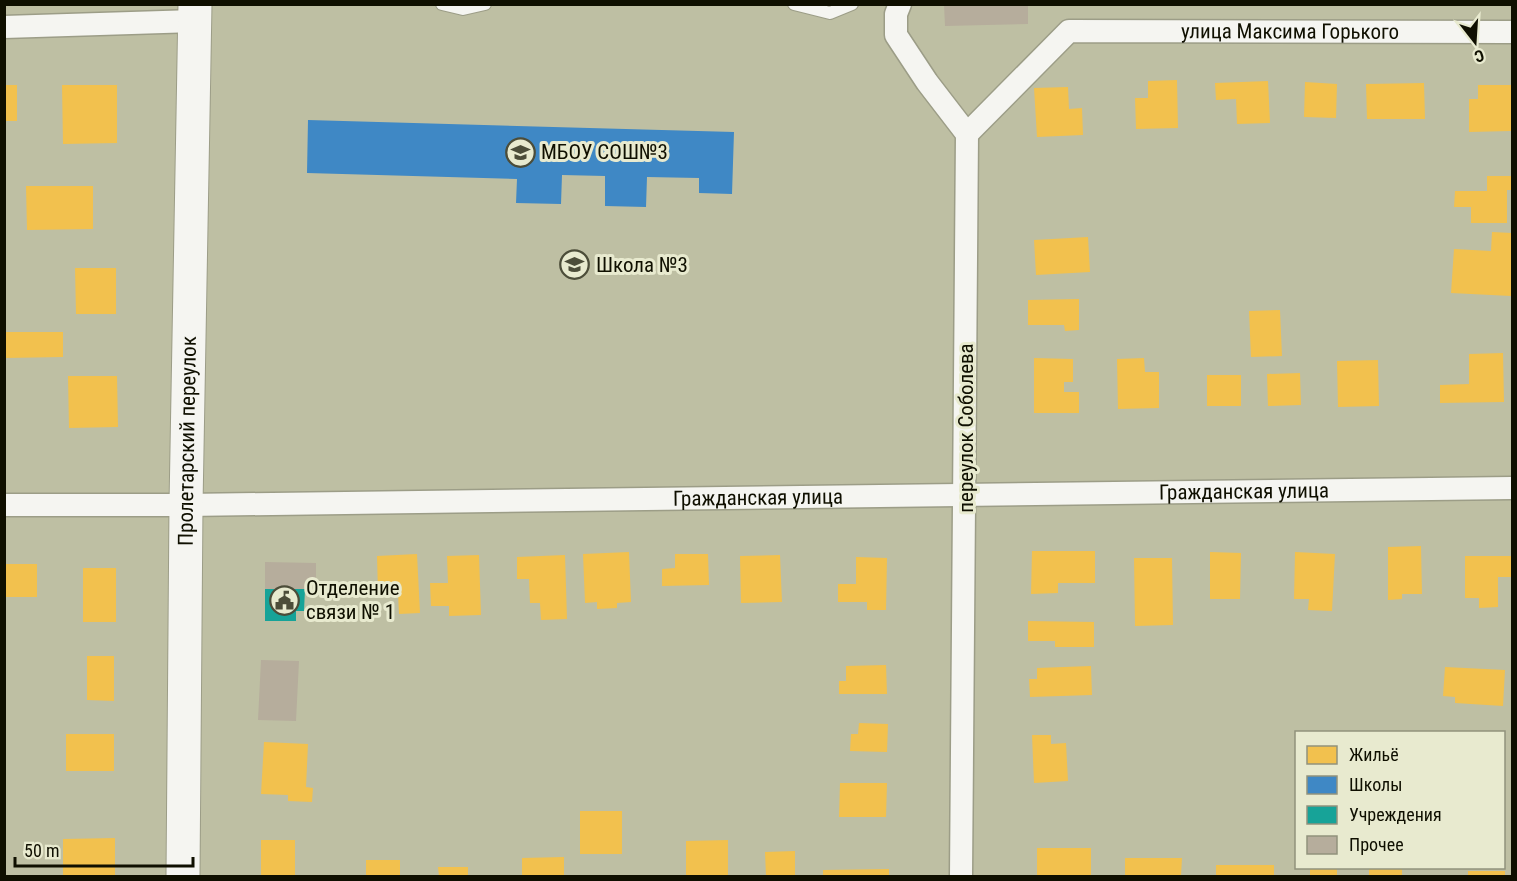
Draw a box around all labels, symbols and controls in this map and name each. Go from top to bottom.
north arrow [1445,12,1505,72]
street label: улица Максима Горького [1181,19,1399,44]
text: С [1472,45,1486,66]
school or university icon: МБОУ СОШ№3 [504,136,536,168]
place label: МБОУ СОШ№3 [541,140,668,164]
school or university icon: Школа №3 [559,249,591,281]
place label: Школа №3 [596,253,688,277]
street label: Пролетарский переулок [174,336,201,546]
street label: переулок Соболева [954,343,978,513]
street label: Гражданская улица [1159,478,1329,505]
street label: Гражданская улица [673,485,843,511]
place label: Отделение связи № 1 [306,576,400,624]
public building icon: Отделение связи № 1 [269,584,301,616]
legend [1295,731,1505,869]
text: Жильё [1349,744,1399,765]
text: Школы [1349,774,1402,795]
text: Учреждения [1349,804,1442,825]
scale bar [15,830,194,868]
text: Прочее [1349,834,1404,855]
text: 50 m [24,840,59,861]

